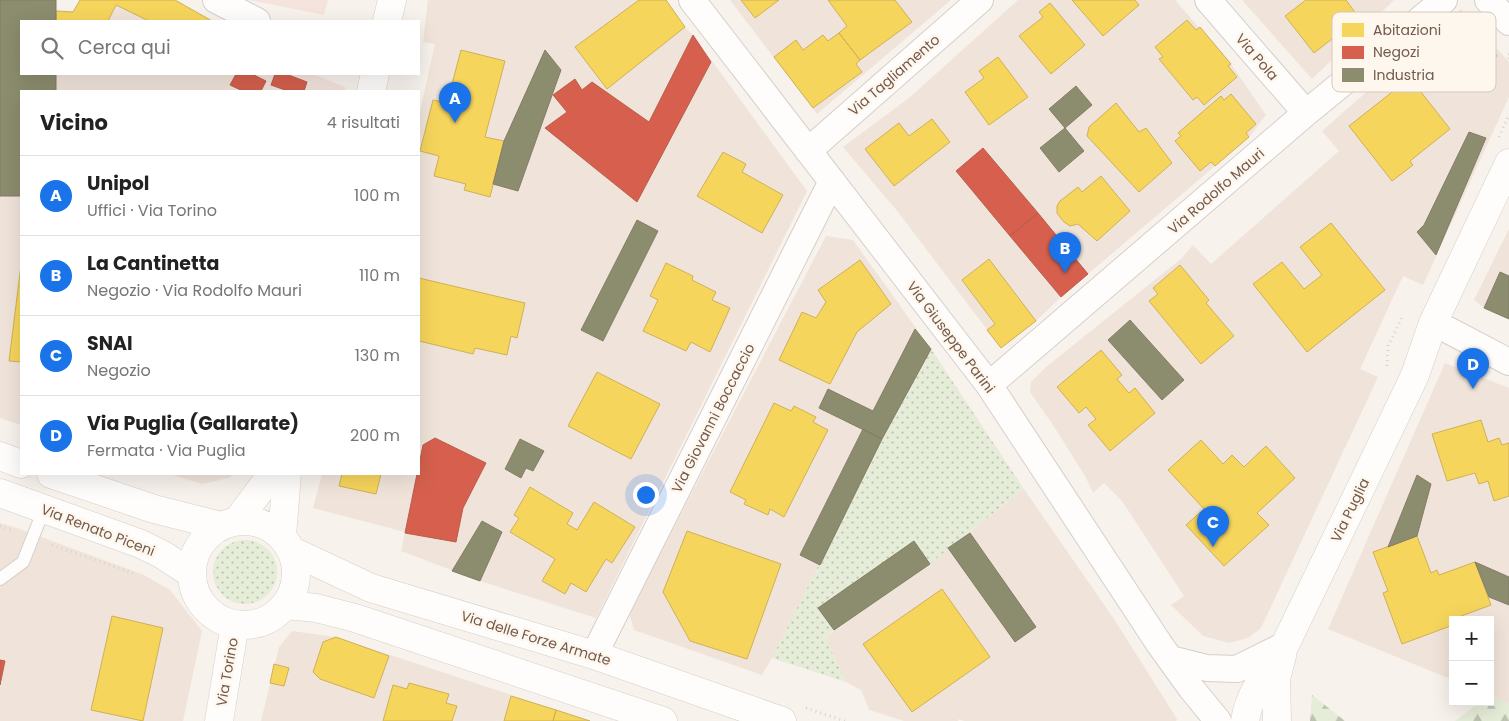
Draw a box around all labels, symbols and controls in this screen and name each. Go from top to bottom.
legend [1332,12,1496,92]
search box [20,20,420,75]
text: Abitazioni [1373,20,1441,40]
street label: Via Pola [1231,29,1283,85]
street label: Via Tagliamento [844,30,944,120]
icon: search [38,34,66,62]
text: Cerca qui [78,34,171,61]
text: Negozi [1373,42,1420,62]
text: Industria [1373,65,1434,85]
pin: A [439,82,471,123]
text: Vicino [40,108,108,137]
text: 4 risultati [327,111,400,134]
street label: Via Rodolfo Mauri [1163,143,1269,239]
text: Unipol [87,170,149,197]
text: A [50,184,62,207]
text: 100 m [354,184,400,207]
text: Uffici · Via Torino [87,199,217,222]
pin: B [1049,232,1081,273]
text: La Cantinetta [87,250,219,277]
text: B [51,264,61,287]
text: 110 m [359,264,400,287]
street label: Via Giuseppe Parini [902,277,1000,397]
text: Negozio · Via Rodolfo Mauri [87,279,302,302]
text: SNAI [87,330,133,357]
street label: Via Giovanni Boccaccio [667,340,759,496]
text: C [50,344,62,367]
text: 130 m [355,344,400,367]
pin: D [1457,348,1489,389]
text: Negozio [87,359,151,382]
text: Via Puglia (Gallarate) [87,410,299,437]
text: D [50,424,62,447]
text: 200 m [350,424,400,447]
text: Fermata · Via Puglia [87,439,246,462]
street label: Via Puglia [1326,475,1374,545]
your location [633,482,659,508]
street label: Via Renato Piceni [38,499,158,561]
pin: C [1197,506,1229,547]
street label: Via delle Forze Armate [459,606,614,670]
map controls [1449,616,1494,706]
button: + [1449,616,1494,661]
street label: Via Torino [211,636,243,708]
button: − [1449,661,1494,706]

